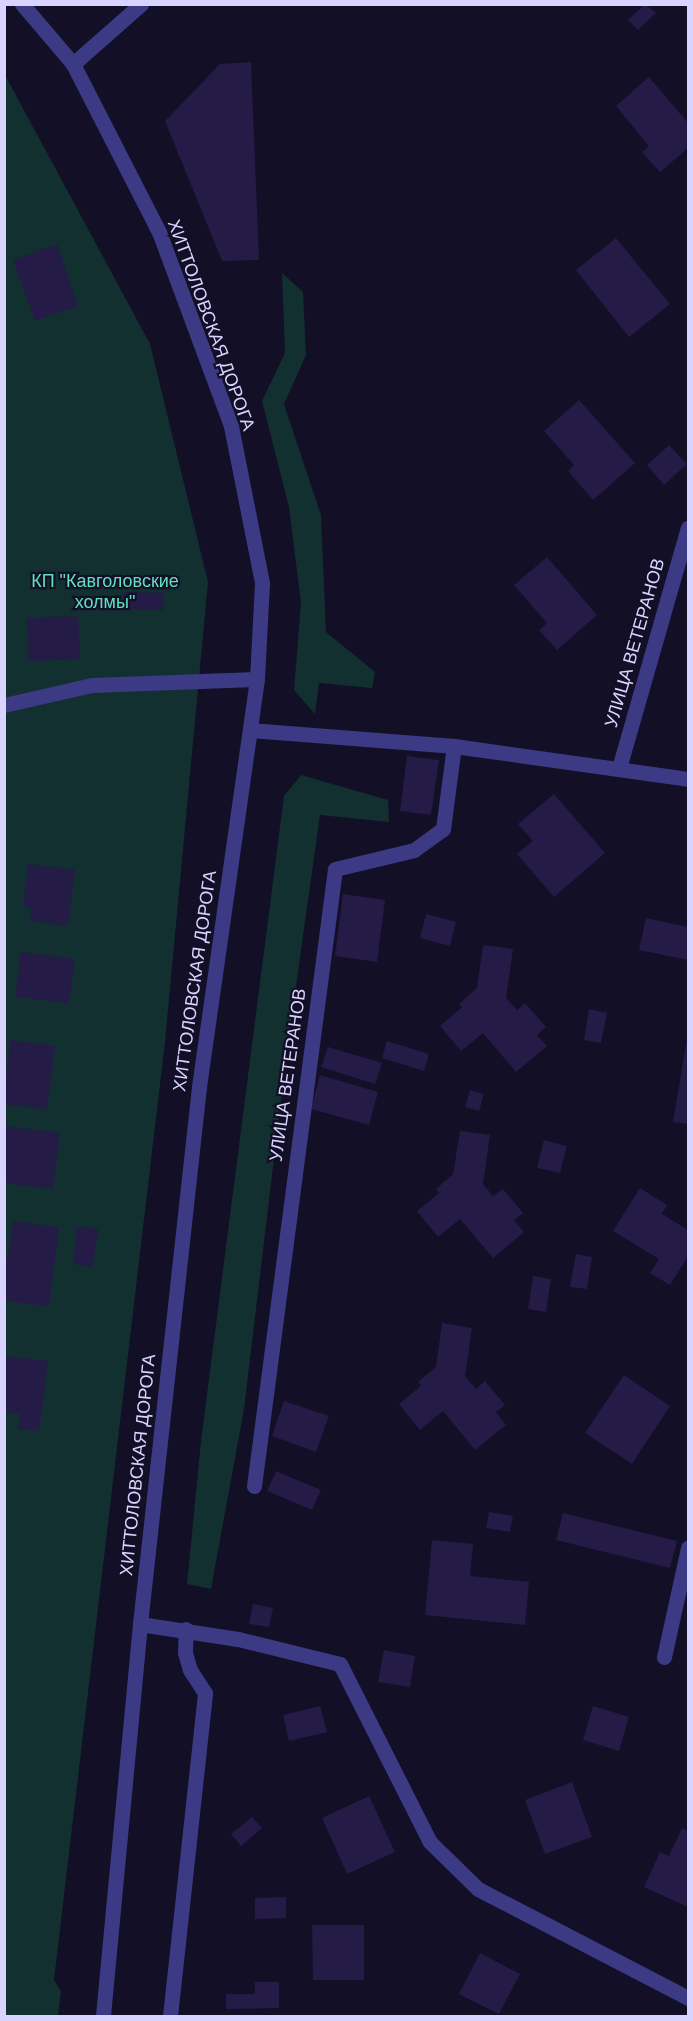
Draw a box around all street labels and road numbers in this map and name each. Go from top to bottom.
street label: ХИТТОЛОВСКАЯ ДОРОГА [163,217,259,433]
street label: УЛИЦА ВЕТЕРАНОВ [601,556,669,730]
street label: ХИТТОЛОВСКАЯ ДОРОГА [169,869,221,1093]
street label: УЛИЦА ВЕТЕРАНОВ [265,987,311,1163]
street label: ХИТТОЛОВСКАЯ ДОРОГА [116,1353,160,1577]

